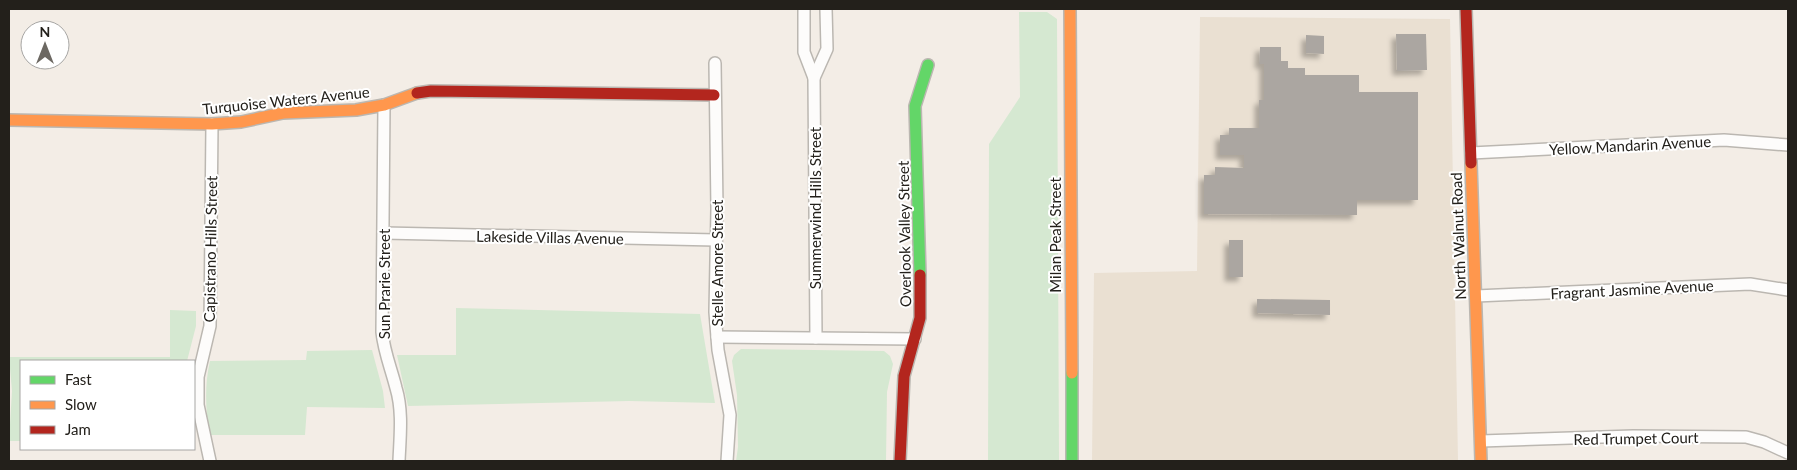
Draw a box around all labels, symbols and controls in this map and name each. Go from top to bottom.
north arrow [20,20,70,70]
text: N [40,23,50,40]
street label: Turquoise Waters Avenue [202,82,371,118]
street label: Summerwind Hills Street [806,126,824,289]
street label: Yellow Mandarin Avenue [1549,132,1712,158]
street label: Overlook Valley Street [894,160,914,307]
street label: North Walnut Road [1447,172,1469,300]
street label: Capistrano Hills Street [200,175,220,323]
street label: Milan Peak Street [1046,177,1064,293]
street label: Stelle Amore Street [708,199,726,326]
street label: Lakeside Villas Avenue [476,227,624,247]
street label: Sun Prarie Street [375,228,393,339]
street label: Fragrant Jasmine Avenue [1550,276,1714,302]
legend [20,360,195,450]
text: Fast [65,370,92,388]
text: Slow [65,395,97,413]
text: Jam [65,420,91,438]
street label: Red Trumpet Court [1573,428,1699,448]

